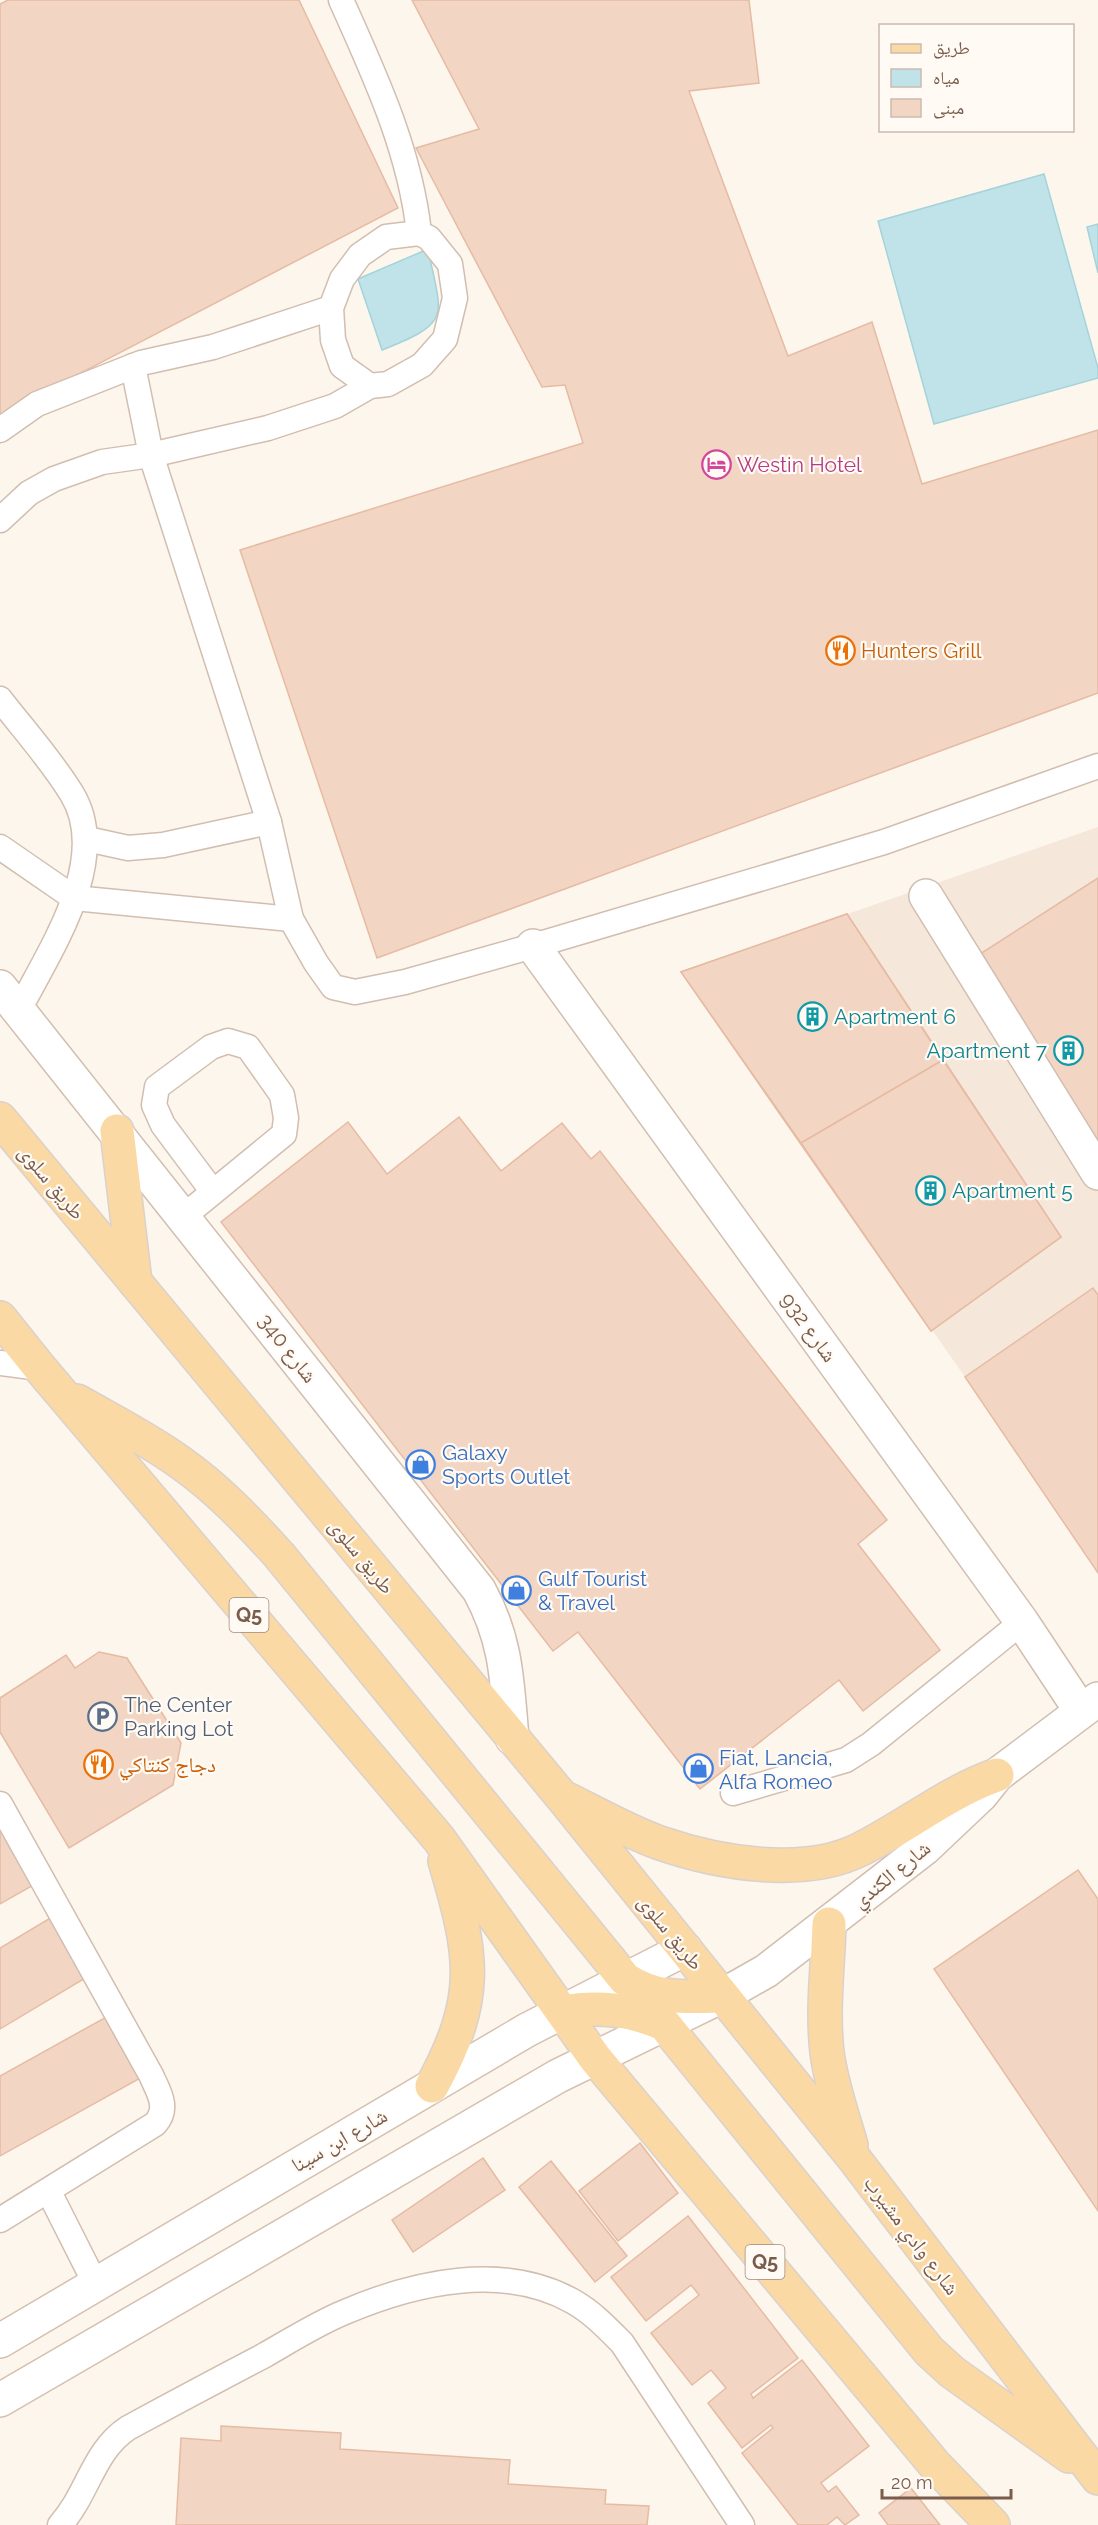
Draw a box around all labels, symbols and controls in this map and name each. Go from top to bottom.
legend [879,24,1074,132]
text: طريق [933,37,970,59]
text: مياه [933,67,960,88]
text: مبنى [933,97,964,119]
hotel icon: Westin Hotel [700,448,732,480]
place label: Westin Hotel [737,452,862,477]
restaurant icon: Hunters Grill [824,634,856,666]
place label: Hunters Grill [861,638,982,663]
building icon: Apartment 6 [797,1000,829,1032]
place label: Apartment 6 [834,1004,956,1029]
building icon: Apartment 7 [1052,1034,1084,1066]
place label: Apartment 7 [927,1038,1048,1063]
street label: طريق سلوى [13,1139,91,1225]
building icon: Apartment 5 [915,1174,947,1206]
place label: Apartment 5 [952,1178,1073,1203]
street label: شارع 932 [775,1287,843,1367]
street label: شارع 340 [252,1308,323,1388]
place label: Galaxy Sports Outlet [442,1440,570,1489]
shop icon: Galaxy Sports Outlet [405,1448,437,1480]
street label: طريق سلوى [323,1513,400,1600]
place label: Gulf Tourist & Travel [538,1566,647,1615]
shop icon: Gulf Tourist & Travel [501,1574,533,1606]
road number: Q5 [230,1598,268,1632]
place label: The Center Parking Lot [124,1692,233,1741]
parking icon: The Center Parking Lot [87,1700,119,1732]
place label: Fiat, Lancia, Alfa Romeo [719,1745,833,1794]
restaurant icon: دجاج كنتاكي [82,1748,114,1780]
place label: دجاج كنتاكي [119,1752,216,1781]
shop icon: Fiat, Lancia, Alfa Romeo [682,1753,714,1785]
street label: شارع الكندي [847,1835,938,1916]
street label: طريق سلوى [632,1889,709,1976]
street label: شارع ابن سينا [287,2103,392,2178]
street label: شارع وادي مشيرب [856,2170,965,2302]
road number: Q5 [746,2245,784,2279]
scale bar [882,2462,1011,2500]
text: 20 m [891,2472,933,2493]

